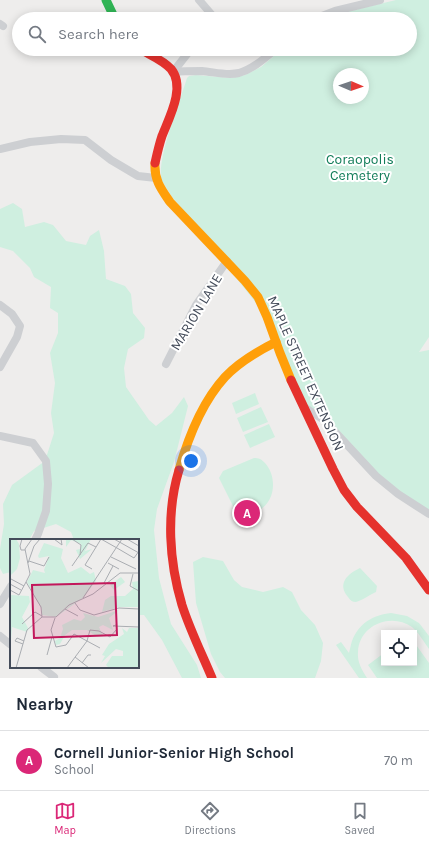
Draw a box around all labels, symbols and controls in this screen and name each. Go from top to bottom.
search box [12,12,417,56]
icon: search [26,23,48,45]
text: Search here [58,25,139,43]
north arrow [333,68,369,104]
park label: Coraopolis Cemetery [326,151,394,184]
street label: MARION LANE [167,271,226,354]
street label: MAPLE STREET EXTENSION [264,293,347,453]
your location [181,451,201,471]
pin: A [234,498,260,528]
inset map [10,539,139,668]
map controls [381,630,417,666]
button: locate [381,630,417,666]
text: Nearby [16,694,73,714]
text: Cornell Junior-Senior High School [54,744,294,762]
text: A [25,753,33,768]
text: 70 m [384,753,413,768]
text: School [54,762,94,777]
tab: Map [54,800,76,837]
tab: Directions [184,800,236,837]
tab: Saved [344,800,375,837]

